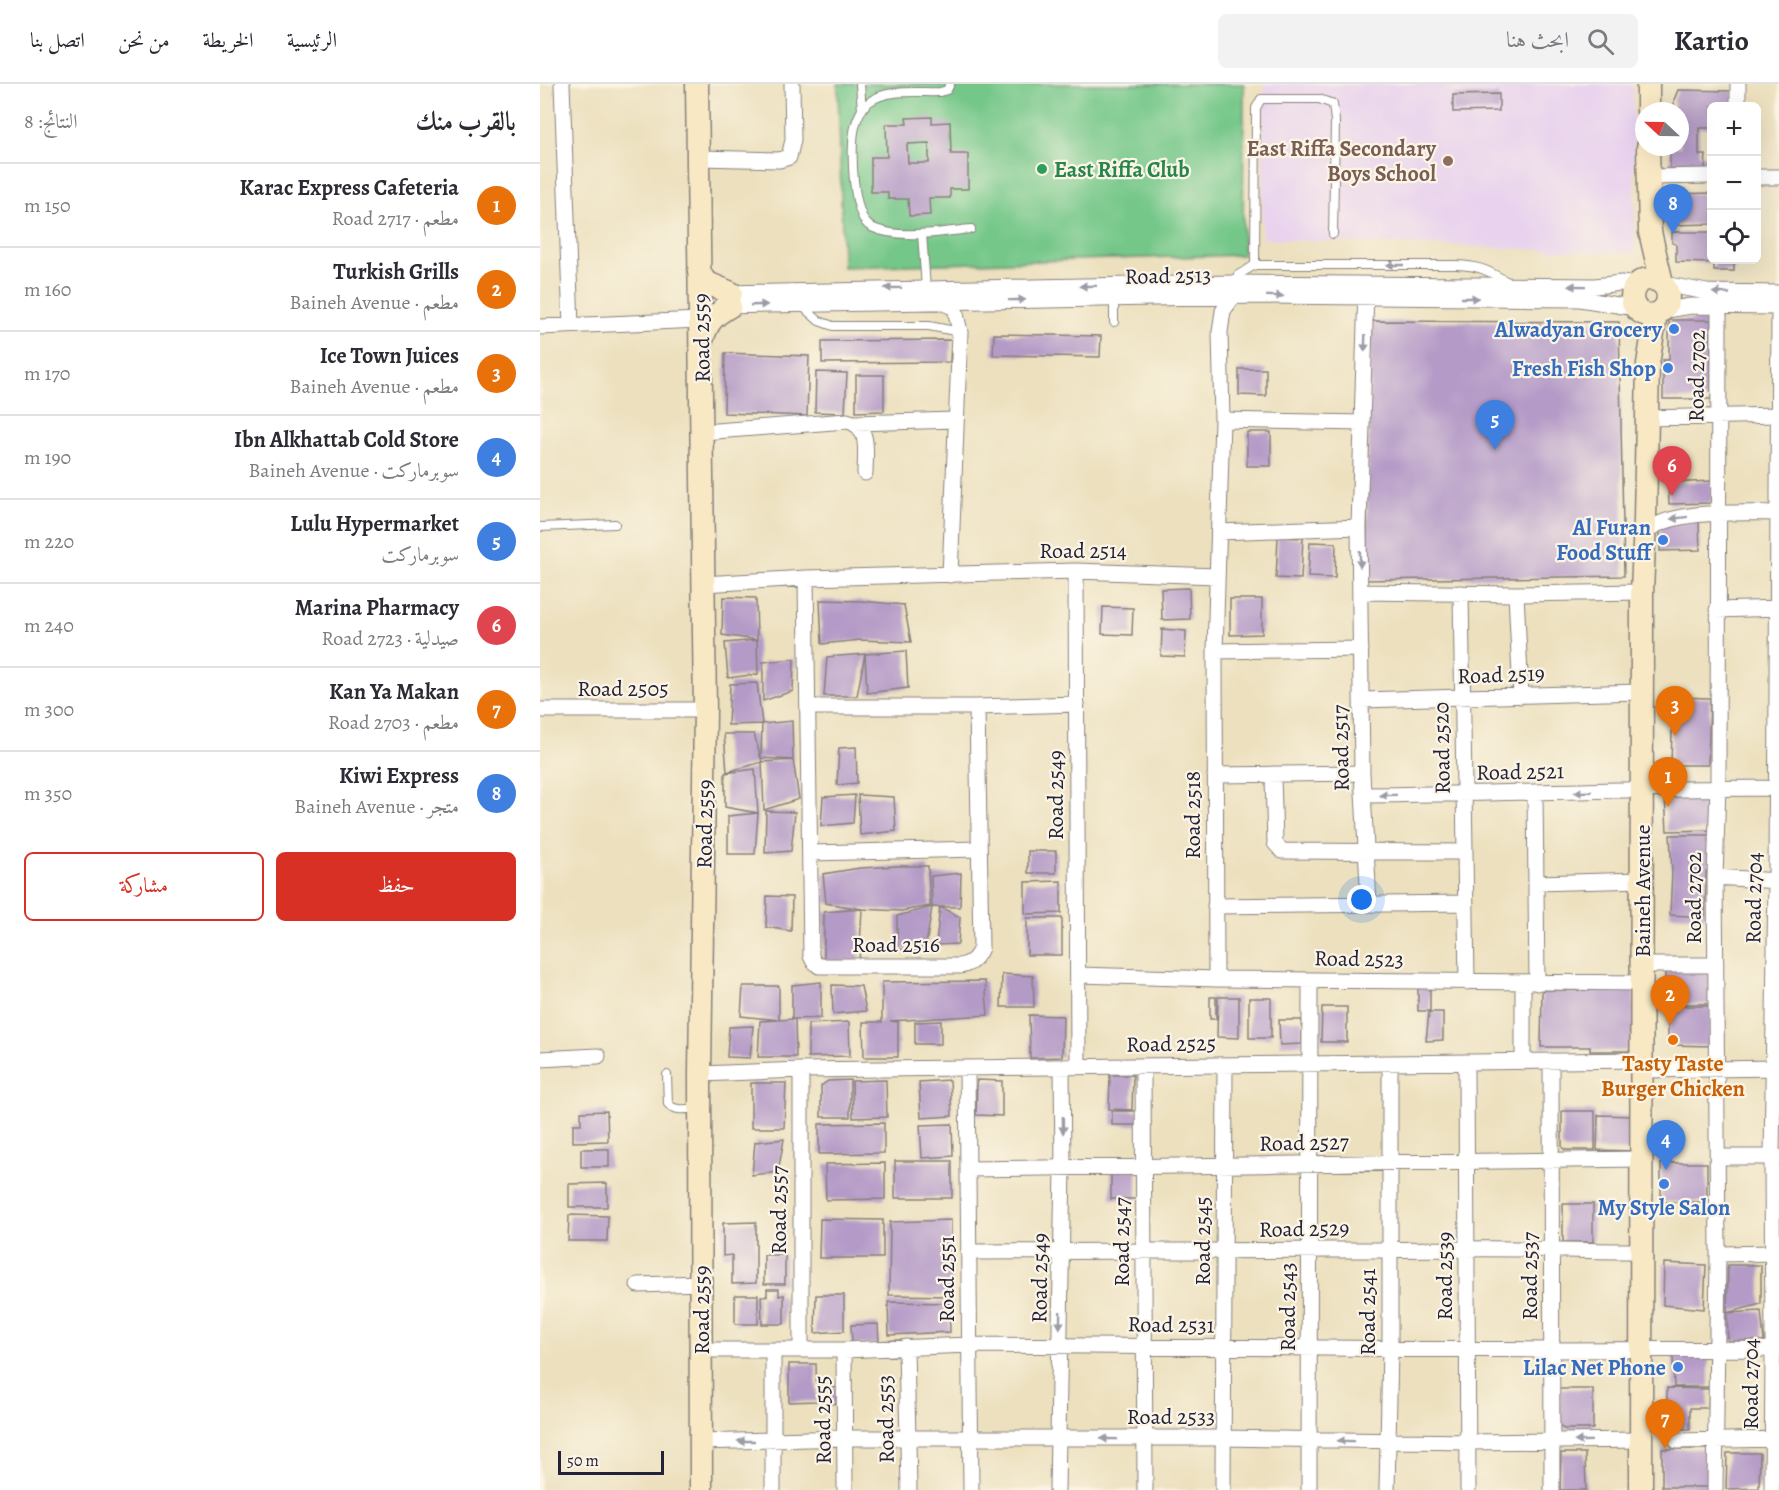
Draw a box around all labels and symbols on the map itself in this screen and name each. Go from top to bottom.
north arrow [1635,102,1689,156]
place label: East Riffa Secondary Boys School [1247,134,1437,189]
marker: East Riffa Secondary Boys School [1441,154,1455,168]
place label: East Riffa Club [1054,155,1190,185]
marker: East Riffa Club [1035,162,1049,176]
pin: 8 [1654,184,1692,234]
street label: Road 2513 [1124,260,1212,292]
one-way arrow [1385,260,1404,270]
one-way arrow [1079,281,1098,291]
one-way arrow [1568,281,1587,290]
one-way arrow [884,284,903,293]
one-way arrow [1711,288,1730,297]
one-way arrow [1265,291,1284,301]
street label: Road 2559 [686,293,718,383]
one-way arrow [1460,294,1479,303]
one-way arrow [1007,296,1026,305]
one-way arrow [749,301,768,310]
place label: Alwadyan Grocery [1494,315,1663,345]
marker: Alwadyan Grocery [1667,322,1681,336]
street label: Road 2702 [1681,330,1713,422]
one-way arrow [1360,333,1369,352]
place label: Fresh Fish Shop [1512,354,1656,384]
marker: Fresh Fish Shop [1661,361,1675,375]
pin: 5 [1476,400,1514,450]
pin: 6 [1652,446,1692,496]
place label: Al Furan Food Stuff [1556,513,1654,568]
one-way arrow [1669,514,1688,523]
marker: Al Furan Food Stuff [1656,533,1670,547]
street label: Road 2514 [1039,536,1127,566]
one-way arrow [1355,549,1365,568]
street label: Road 2519 [1457,658,1545,692]
street label: Road 2505 [577,674,669,704]
pin: 3 [1656,686,1694,736]
street label: Road 2520 [1426,702,1458,794]
street label: Road 2517 [1325,704,1357,792]
street label: Road 2549 [1041,750,1071,840]
street label: Road 2521 [1476,756,1564,788]
pin: 1 [1648,758,1688,807]
street label: Road 2518 [1178,771,1208,859]
street label: Road 2559 [689,779,721,869]
one-way arrow [1574,787,1593,796]
one-way arrow [1379,790,1398,800]
street label: Baineh Avenue [1628,824,1658,958]
street label: Road 2702 [1679,852,1709,944]
street label: Road 2704 [1738,852,1770,944]
your location [1347,885,1376,914]
street label: Road 2516 [852,930,940,960]
street label: Road 2523 [1314,943,1404,975]
pin: 2 [1650,976,1690,1025]
street label: Road 2525 [1126,1028,1216,1060]
marker: Tasty Taste Burger Chicken [1666,1033,1680,1047]
place label: Tasty Taste Burger Chicken [1601,1049,1745,1104]
one-way arrow [1058,1116,1068,1135]
pin: 4 [1646,1120,1686,1170]
street label: Road 2527 [1259,1127,1350,1159]
street label: Road 2557 [764,1165,794,1254]
marker: My Style Salon [1657,1177,1671,1191]
place label: My Style Salon [1598,1193,1730,1223]
street label: Road 2545 [1188,1196,1218,1286]
street label: Road 2547 [1107,1197,1137,1287]
street label: Road 2529 [1258,1213,1350,1245]
street label: Road 2539 [1430,1231,1460,1321]
street label: Road 2537 [1515,1231,1545,1320]
street label: Road 2549 [1024,1233,1056,1323]
street label: Road 2551 [932,1235,962,1323]
street label: Road 2543 [1273,1262,1303,1352]
street label: Road 2559 [687,1265,717,1355]
street label: Road 2541 [1353,1268,1383,1356]
street label: Road 2531 [1127,1309,1215,1341]
one-way arrow [1056,1311,1065,1330]
street label: Road 2704 [1736,1338,1766,1430]
place label: Lilac Net Phone [1523,1353,1666,1383]
marker: Lilac Net Phone [1671,1360,1685,1374]
street label: Road 2553 [870,1374,902,1464]
street label: Road 2555 [807,1375,839,1465]
pin: 7 [1646,1400,1684,1449]
street label: Road 2533 [1127,1402,1215,1432]
one-way arrow [1100,1434,1119,1444]
one-way arrow [737,1436,756,1446]
one-way arrow [1337,1436,1356,1446]
one-way arrow [1574,1437,1593,1446]
scale bar [558,1448,664,1476]

